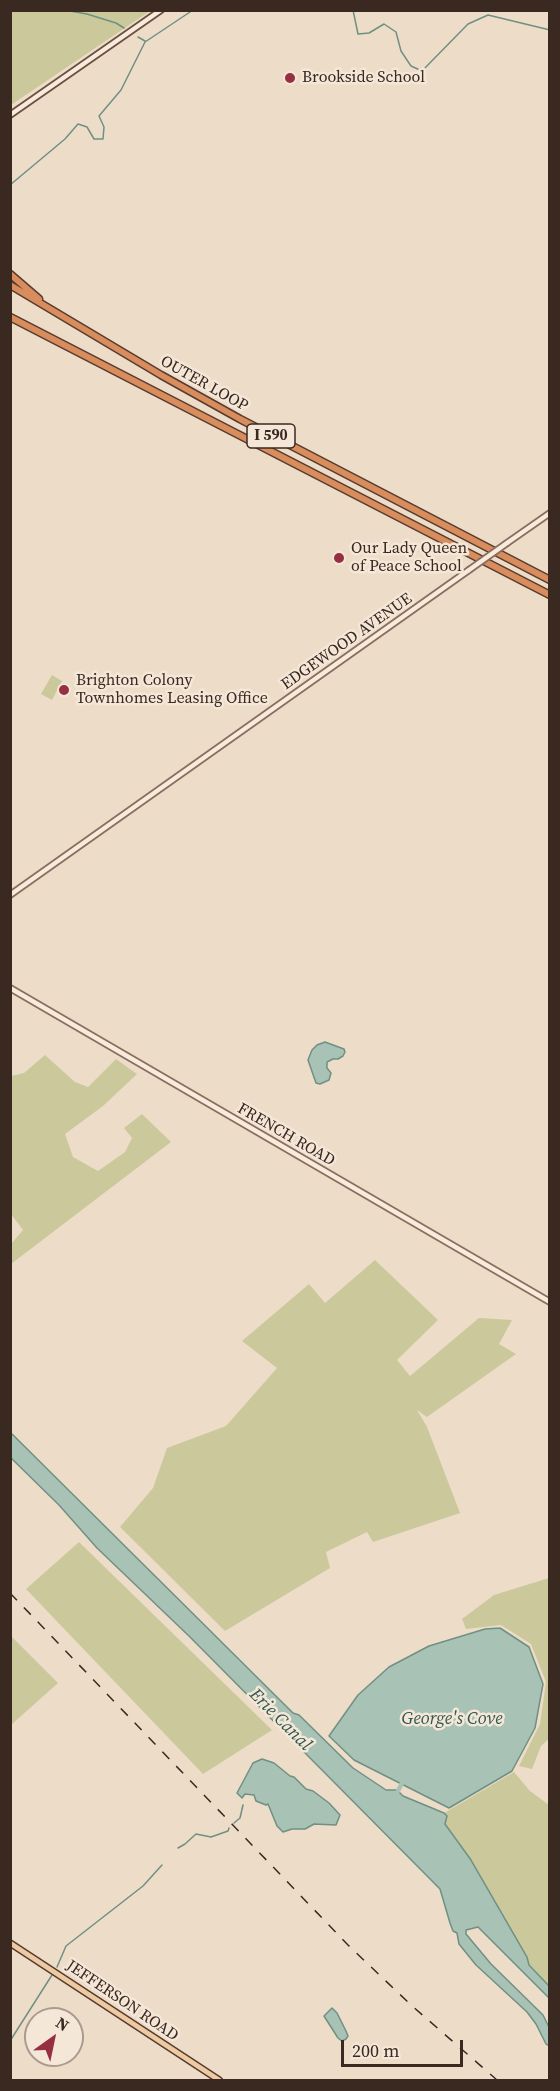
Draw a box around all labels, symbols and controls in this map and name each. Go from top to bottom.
place label: Brookside School [302,68,425,88]
marker: Brookside School [283,71,297,85]
street label: OUTER LOOP [157,352,251,416]
road number: I 590 [247,424,295,448]
place label: Our Lady Queen of Peace School [351,539,467,577]
marker: Our Lady Queen of Peace School [332,551,346,565]
street label: EDGEWOOD AVENUE [278,590,416,694]
place label: Brighton Colony Townhomes Leasing Office [76,671,268,709]
marker: Brighton Colony Townhomes Leasing Office [57,683,71,697]
street label: FRENCH ROAD [234,1099,338,1171]
water label: Erie Canal [244,1684,316,1756]
water label: George's Cove [402,1708,502,1730]
street label: JEFFERSON ROAD [62,1956,182,2046]
north arrow [24,2007,84,2067]
scale bar [344,2028,466,2066]
text: 200 m [352,2038,399,2063]

